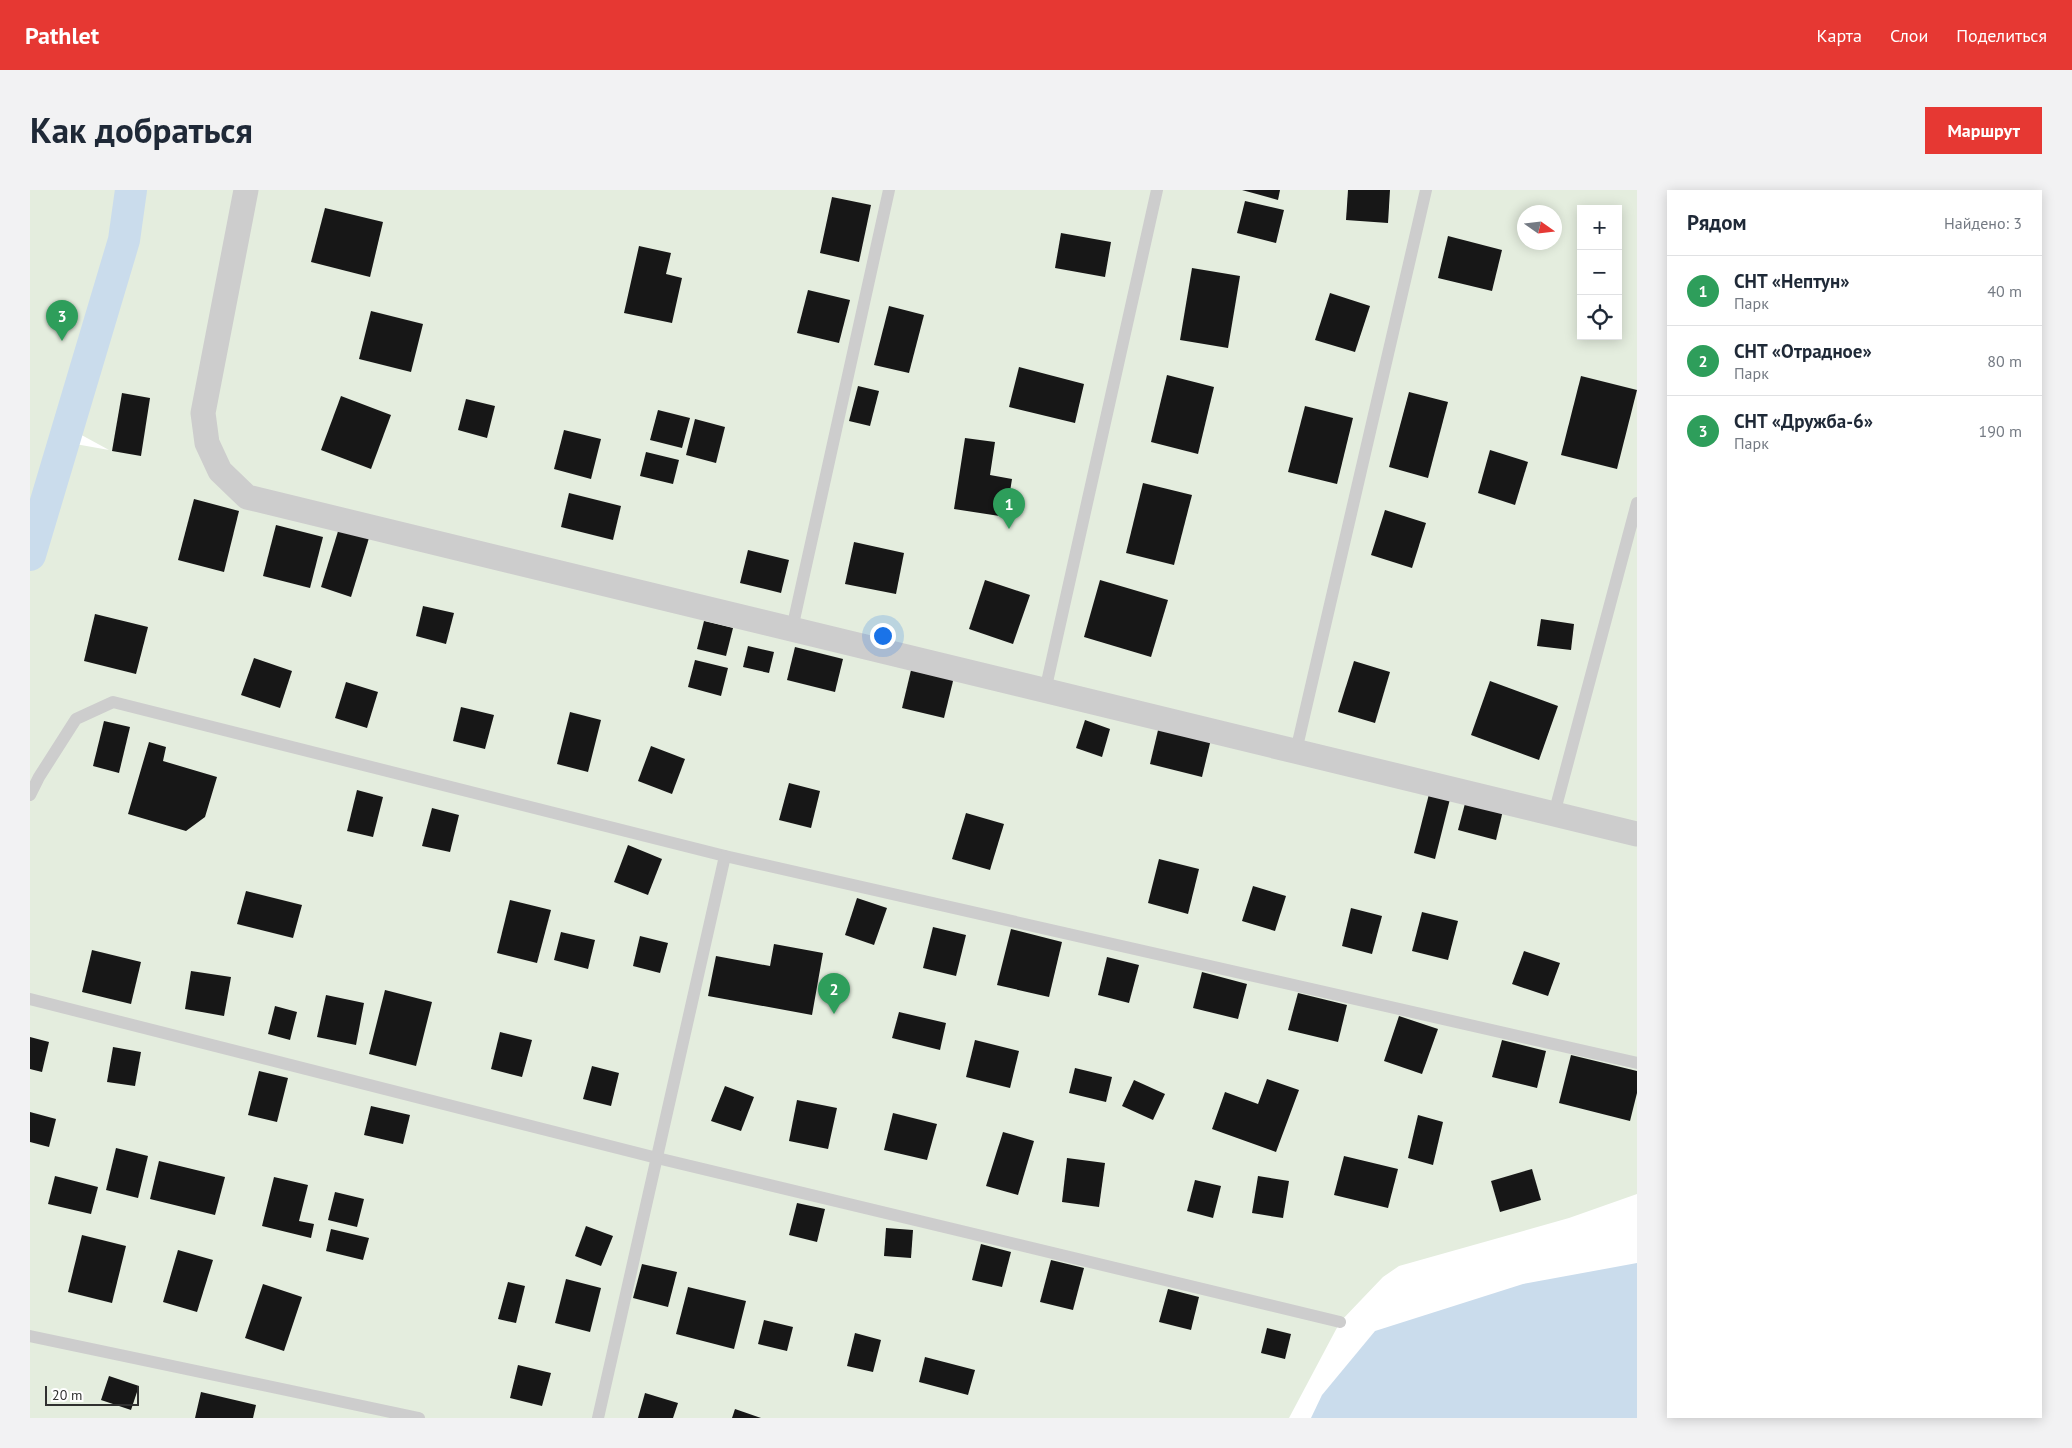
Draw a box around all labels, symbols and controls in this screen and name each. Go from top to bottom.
text: Pathlet [25,20,99,51]
text: Карта [1817,24,1862,47]
text: Слои [1890,24,1928,47]
text: Поделиться [1956,24,2047,47]
text: Как добраться [30,107,253,153]
button: Маршрут [1925,107,2042,154]
north arrow [1517,205,1562,250]
map controls [1577,205,1622,340]
button: + [1577,205,1622,250]
text: Рядом [1687,209,1746,236]
text: Найдено: 3 [1944,213,2022,233]
button: − [1577,250,1622,295]
text: СНТ «Нептун» [1734,269,1849,293]
text: 1 [1698,281,1708,301]
text: 40 m [1987,281,2022,301]
text: Парк [1734,293,1769,313]
button: locate [1577,295,1622,340]
pin: 3 [46,300,78,341]
text: СНТ «Отрадное» [1734,339,1872,363]
text: 2 [1698,351,1708,371]
text: 80 m [1987,351,2022,371]
text: Парк [1734,363,1769,383]
text: СНТ «Дружба-6» [1734,409,1873,433]
text: 3 [1698,421,1708,441]
text: 190 m [1979,421,2022,441]
text: Парк [1734,433,1769,453]
pin: 1 [993,488,1025,529]
your location [870,623,896,649]
pin: 2 [818,973,850,1014]
scale bar [45,1383,139,1406]
text: 20 m [52,1386,82,1404]

